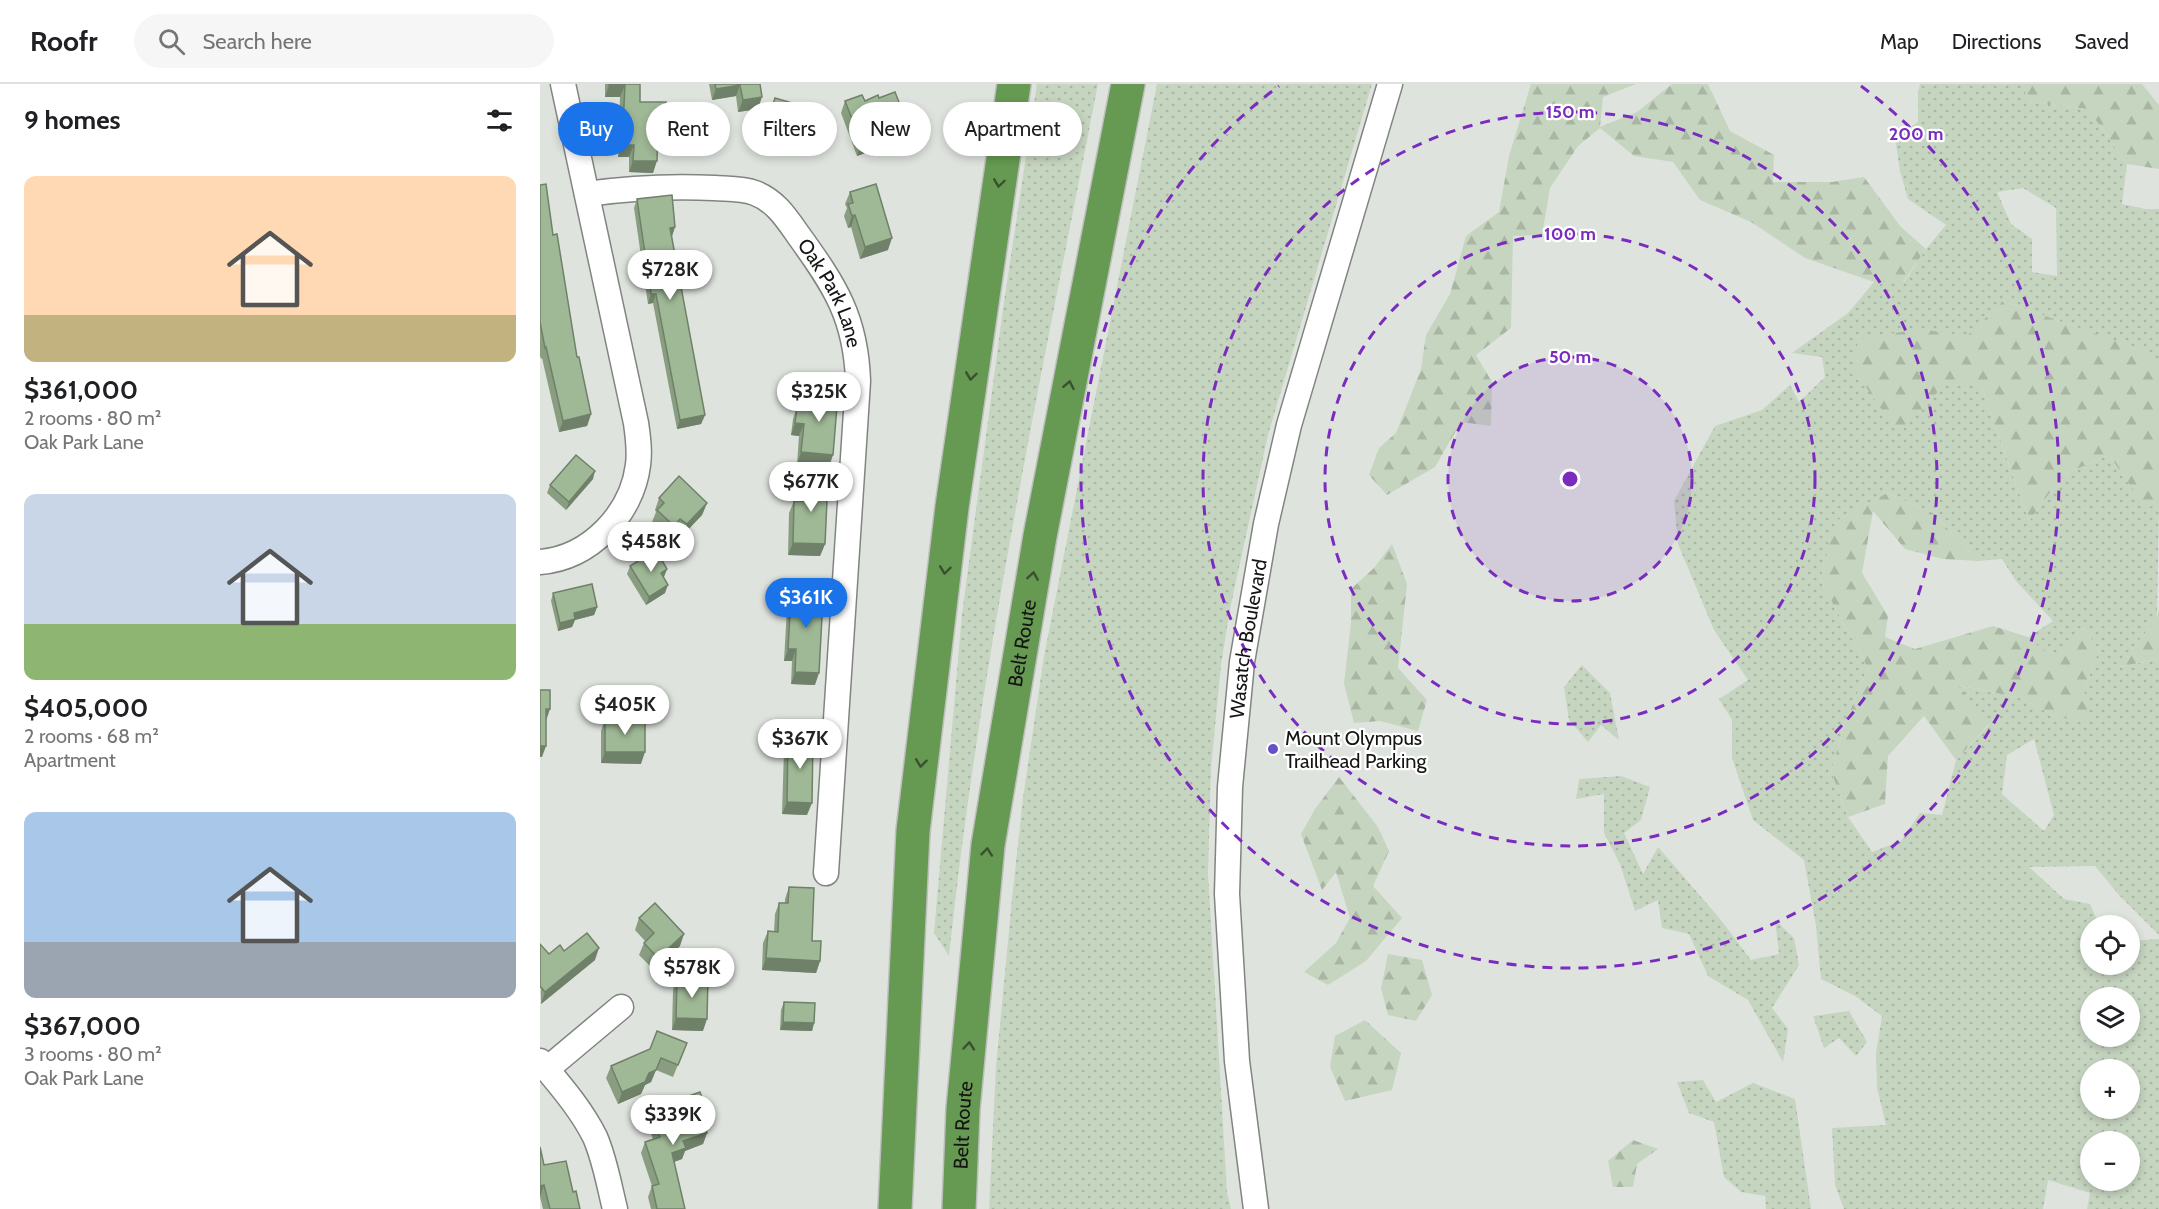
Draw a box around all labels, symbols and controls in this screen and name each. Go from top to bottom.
search box [134,14,554,68]
text: Roofr [30,24,98,58]
icon: search [155,25,188,58]
text: Search here [203,28,312,55]
text: Map [1880,29,1919,54]
text: Directions [1952,29,2041,54]
text: Saved [2074,29,2129,54]
text: 150 m [1546,101,1594,123]
chip: Buy [558,102,634,156]
chip: Rent [646,102,730,156]
chip: Filters [742,102,837,156]
chip: New [849,102,931,156]
chip: Apartment [943,102,1082,156]
text: 9 homes [24,104,121,136]
icon: filters [483,104,516,137]
text: 200 m [1889,123,1943,145]
one-way arrow [994,179,1006,188]
icon: home [216,215,324,323]
text: 100 m [1544,223,1596,245]
street label: Oak Park Lane [793,234,866,350]
pin: $728K [628,250,712,301]
text: $728K [642,257,699,281]
text: 50 m [1549,346,1591,368]
pin: $325K [777,372,861,423]
one-way arrow [966,372,978,381]
text: $361,000 [24,374,138,406]
text: $325K [791,379,847,403]
one-way arrow [1062,380,1075,390]
text: 2 rooms · 80 m² [24,406,161,430]
text: Oak Park Lane [24,430,144,454]
pin: $677K [769,462,853,513]
text: $677K [783,469,839,493]
centre of rings [1560,469,1580,489]
pin: $458K [609,522,693,573]
text: $458K [621,529,681,553]
icon: home [216,533,324,641]
street label: Wasatch Boulevard [1225,557,1272,720]
one-way arrow [939,565,952,574]
one-way arrow [1026,572,1038,581]
pin: $361K [764,578,848,629]
text: $361K [779,585,833,609]
street label: Belt Route [1003,598,1041,689]
pin: $405K [583,685,667,736]
text: $405,000 [24,692,148,724]
text: $405K [594,692,656,716]
pin: $367K [758,719,842,770]
text: 2 rooms · 68 m² [24,724,159,748]
text: $367K [772,726,828,750]
place label: Mount Olympus Trailhead Parking [1285,726,1427,773]
marker: Mount Olympus Trailhead Parking [1266,742,1280,756]
text: Apartment [24,748,116,772]
one-way arrow [916,759,928,768]
one-way arrow [981,847,993,856]
icon: home [216,851,324,959]
map controls [2080,915,2140,1191]
button: locate [2080,915,2140,975]
pin: $578K [650,948,734,999]
text: $578K [663,955,721,979]
button: layers [2080,987,2140,1047]
text: $367,000 [24,1010,141,1042]
one-way arrow [962,1041,975,1050]
text: 3 rooms · 80 m² [24,1042,162,1066]
button: + [2080,1059,2140,1119]
text: Oak Park Lane [24,1066,144,1090]
street label: Belt Route [949,1080,978,1170]
pin: $339K [631,1095,715,1146]
text: $339K [645,1102,701,1126]
button: − [2080,1131,2140,1191]

